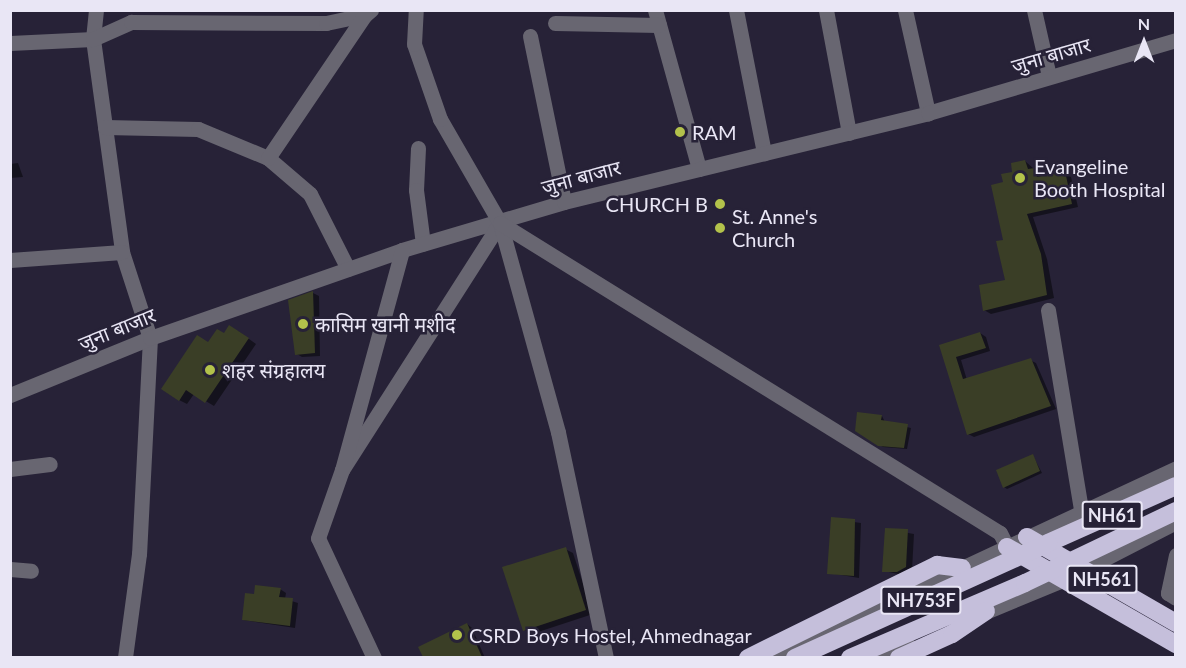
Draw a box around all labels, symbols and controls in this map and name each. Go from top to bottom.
north arrow [1114,12,1174,72]
text: N [1138,14,1150,33]
street label: जुना बाजार [1009,32,1093,78]
place label: RAM [692,120,737,144]
marker: RAM [673,125,687,139]
place label: Evangeline Booth Hospital [1034,154,1166,201]
street label: जुना बाजार [539,155,623,199]
marker: Evangeline Booth Hospital [1011,169,1029,187]
place label: CHURCH B [606,192,708,216]
marker: CHURCH B [713,197,727,211]
place label: St. Anne's Church [732,204,818,251]
marker: St. Anne's Church [713,221,727,235]
street label: जुना बाजार [75,303,159,355]
place label: कासिम खानी मशीद [315,312,456,336]
marker: कासिम खानी मशीद [296,317,310,331]
place label: शहर संग्रहालय [222,358,325,382]
marker: शहर संग्रहालय [203,363,217,377]
road number: NH61 [1080,500,1144,530]
road number: NH561 [1066,564,1138,594]
road number: NH753F [879,585,963,615]
place label: CSRD Boys Hostel, Ahmednagar [469,623,752,647]
marker: CSRD Boys Hostel, Ahmednagar [450,628,464,642]

